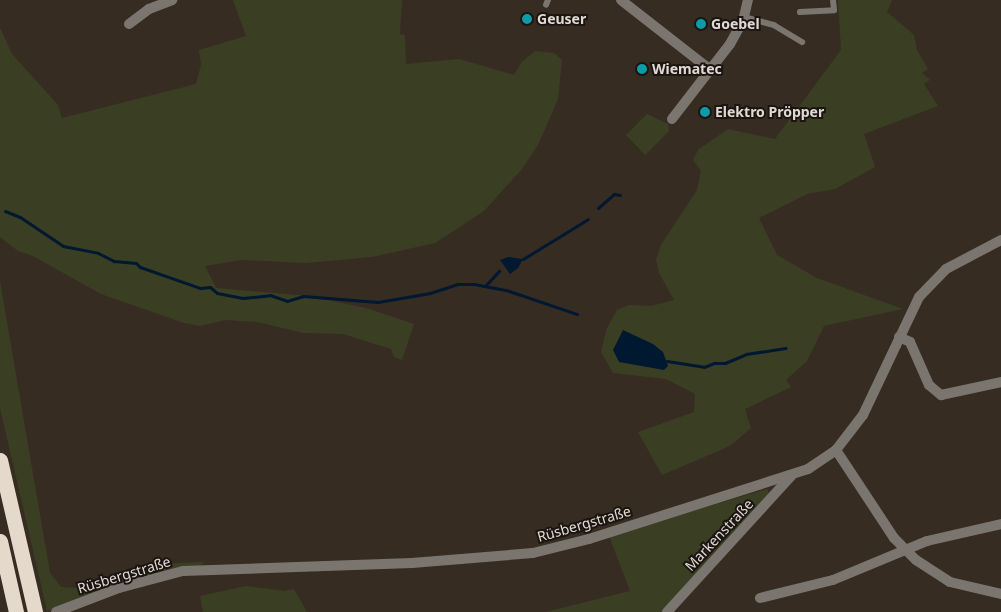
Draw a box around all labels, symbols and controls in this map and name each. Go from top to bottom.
place label: Geuser [537,11,586,27]
marker: Geuser [521,13,533,25]
place label: Goebel [711,16,760,32]
marker: Goebel [695,18,707,30]
place label: Wiematec [652,61,722,77]
marker: Wiematec [636,63,648,75]
place label: Elektro Pröpper [715,104,824,120]
marker: Elektro Pröpper [699,106,711,118]
street label: Markenstraße [681,496,757,574]
street label: Rüsbergstraße [535,503,633,545]
street label: Rüsbergstraße [75,553,173,597]

